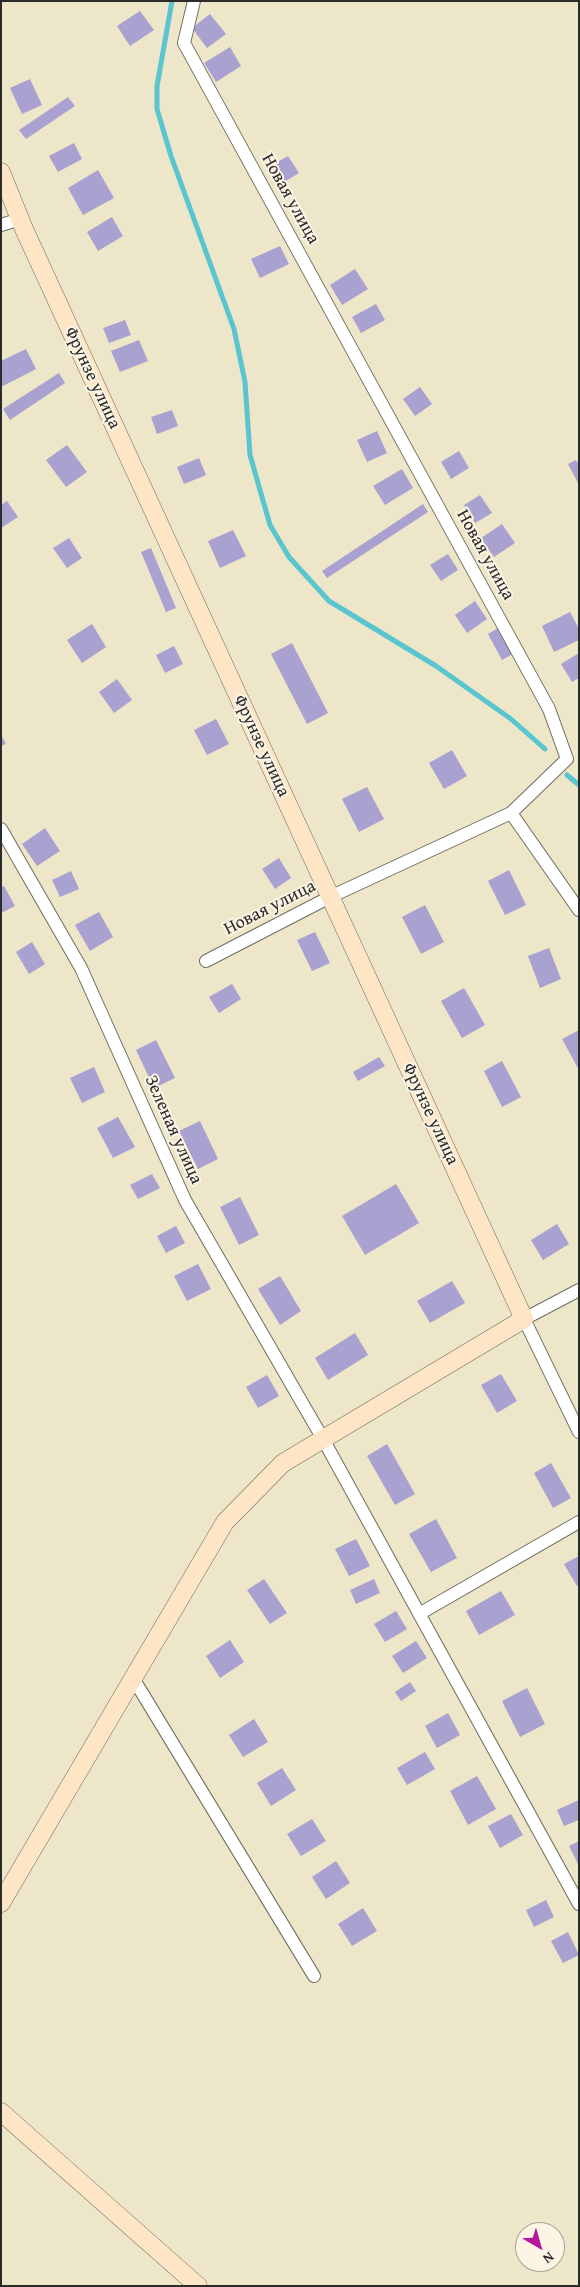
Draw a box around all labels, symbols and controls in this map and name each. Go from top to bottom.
street label: Новая улица [256,150,324,248]
street label: Фрунзе улица [59,324,125,432]
street label: Новая улица [451,506,519,604]
street label: Фрунзе улица [228,692,294,800]
street label: Новая улица [220,876,320,940]
street label: Фрунзе улица [397,1060,463,1168]
street label: Зеленая улица [139,1072,207,1188]
north arrow [515,2222,565,2272]
text: N [539,2247,558,2269]

